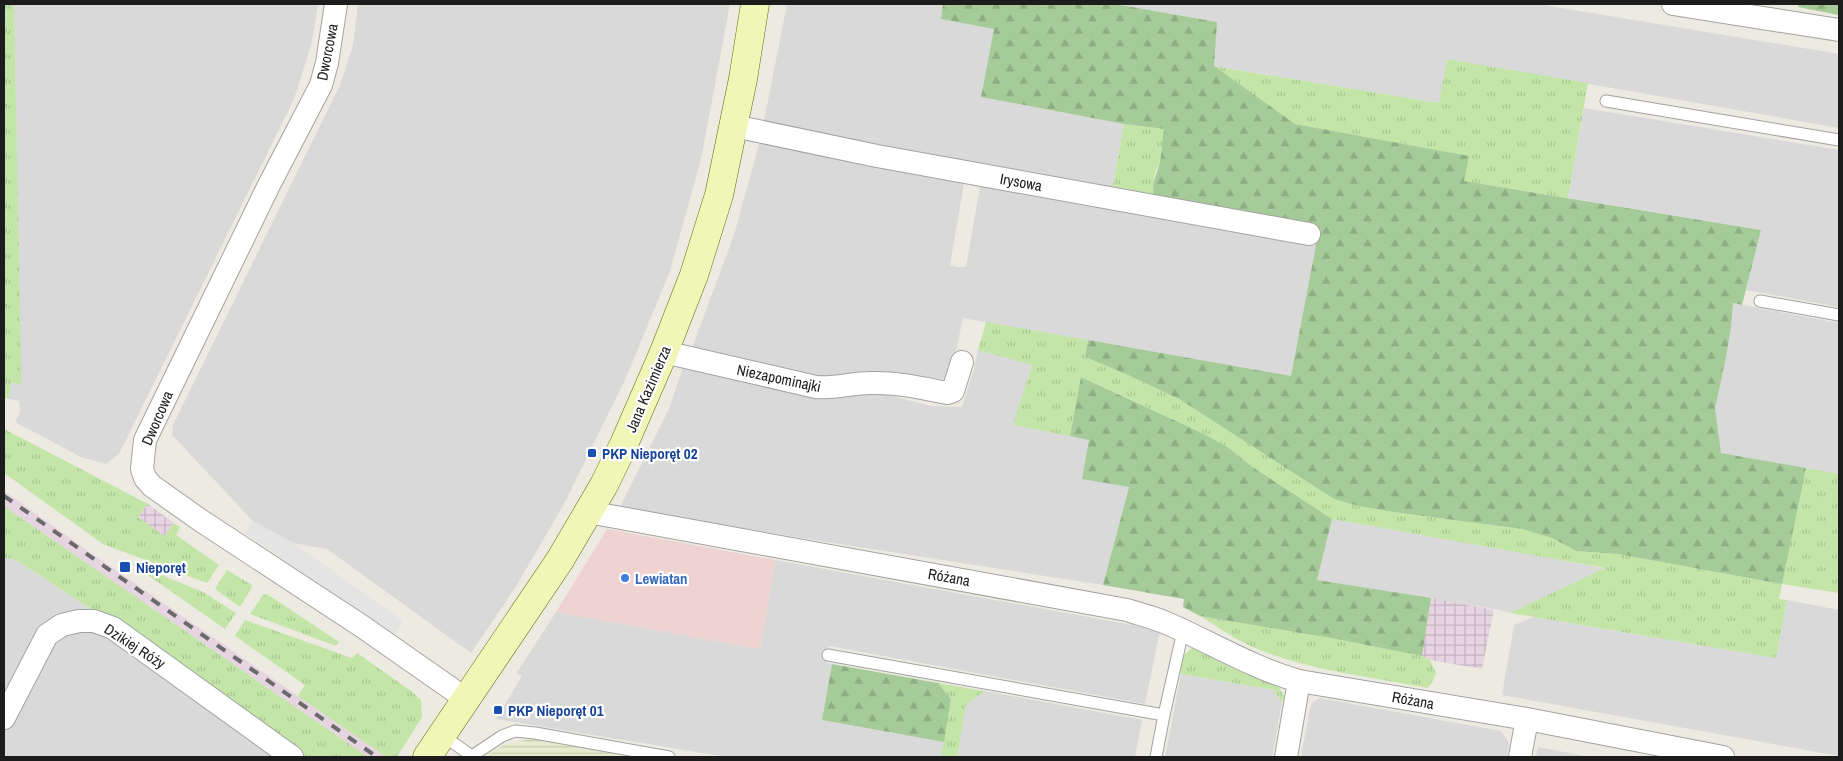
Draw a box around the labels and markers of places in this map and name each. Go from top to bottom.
place label: PKP Nieporęt 02 [602,443,698,464]
marker: PKP Nieporęt 02 [586,447,598,459]
place label: Nieporęt [136,557,186,578]
marker: Nieporęt [118,560,132,574]
place label: Lewiatan [635,568,688,589]
marker: Lewiatan [619,572,631,584]
place label: PKP Nieporęt 01 [508,700,604,721]
marker: PKP Nieporęt 01 [492,704,504,716]

